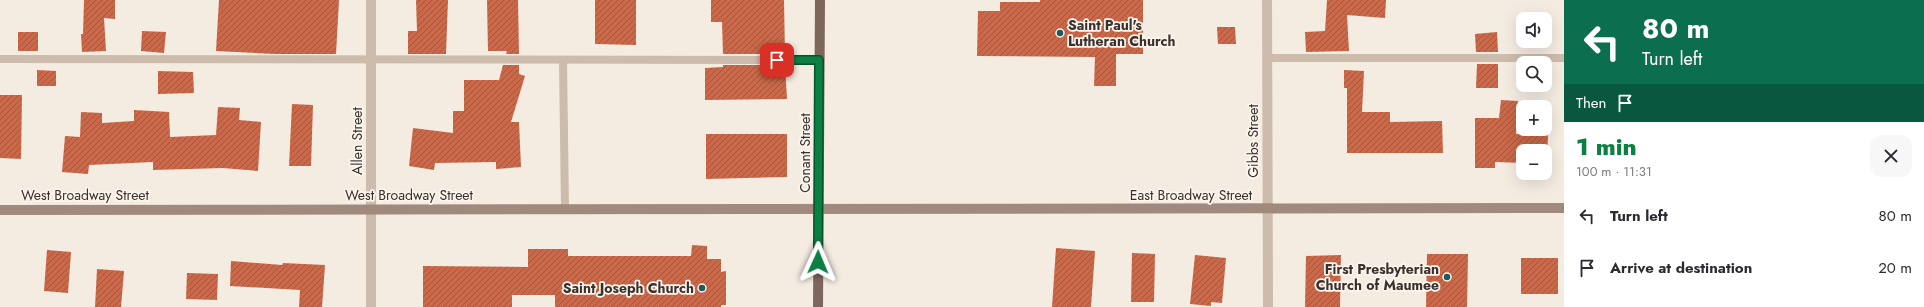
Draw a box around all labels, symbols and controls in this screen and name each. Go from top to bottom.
text: 80 m [1642,8,1709,49]
map controls [1516,12,1552,180]
button: sound [1516,12,1552,48]
place label: Saint Paul's Lutheran Church [1068,15,1175,51]
icon: left [1576,16,1628,68]
marker: Saint Paul's Lutheran Church [1055,28,1065,38]
pin [760,43,794,77]
text: Turn left [1642,46,1702,72]
icon: arrive [766,49,788,71]
button: search [1516,56,1552,92]
text: Then [1576,92,1606,114]
icon: arrive [1614,92,1636,114]
button: + [1516,100,1552,136]
street label: Gibbs Street [1243,104,1263,178]
street label: Allen Street [347,106,367,175]
street label: Conant Street [795,113,815,193]
text: 1 min [1576,129,1637,164]
button: close [1870,135,1912,177]
button: − [1516,144,1552,180]
text: 100 m · 11:31 [1576,162,1652,181]
street label: West Broadway Street [21,185,150,205]
street label: West Broadway Street [345,185,474,205]
street label: East Broadway Street [1130,185,1253,205]
icon: left [1576,205,1598,227]
text: Turn left [1610,205,1668,227]
text: 80 m [1879,205,1912,227]
position arrow [797,241,839,283]
icon: arrive [1576,257,1598,279]
text: Arrive at destination [1610,257,1752,279]
text: 20 m [1878,257,1912,279]
place label: First Presbyterian Church of Maumee [1316,259,1439,295]
marker: First Presbyterian Church of Maumee [1442,272,1452,282]
place label: Saint Joseph Church [563,278,694,298]
marker: Saint Joseph Church [697,283,707,293]

